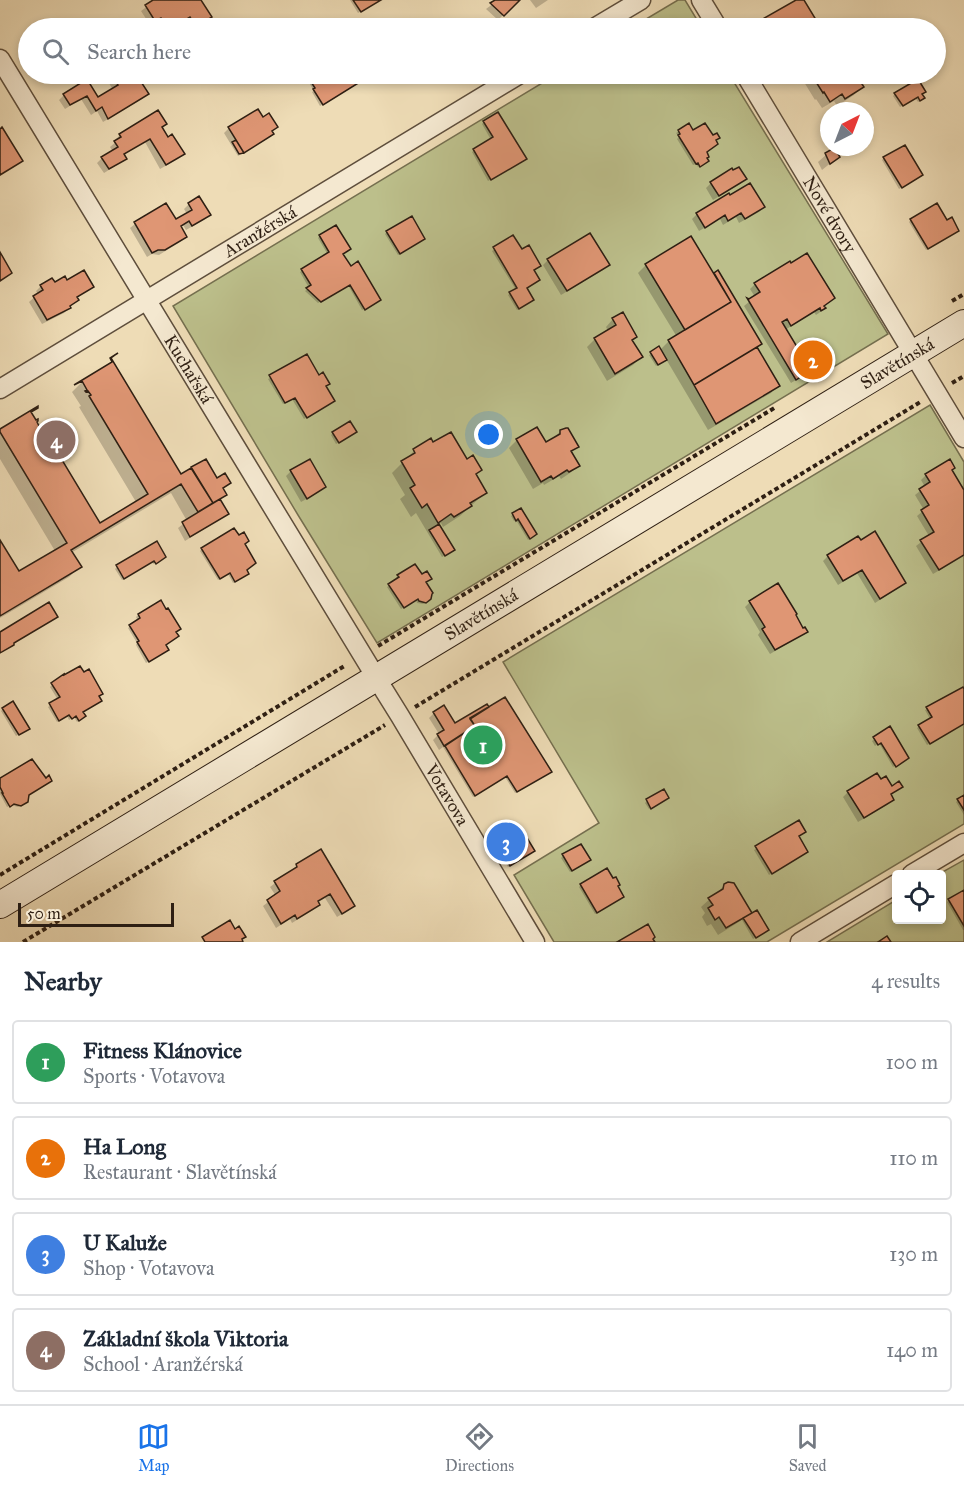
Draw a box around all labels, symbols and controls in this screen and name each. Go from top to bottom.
search box [18,18,946,84]
icon: search [39,35,72,68]
text: Search here [87,38,191,65]
north arrow [820,102,874,156]
street label: Nové dvory [798,172,861,257]
street label: Aranžérská [219,201,301,262]
street label: Kuchařská [159,331,218,408]
street label: Slavětínská [856,332,938,394]
pin: 2 [794,338,832,382]
pin: 4 [36,418,76,462]
your location [474,420,503,449]
street label: Slavětínská [440,584,522,645]
pin: 1 [464,722,502,768]
street label: Votavova [420,759,474,830]
pin: 3 [486,820,526,864]
map controls [892,870,946,924]
button: locate [892,870,946,924]
scale bar [18,900,174,928]
text: 50 m [27,904,61,923]
text: Nearby [24,965,102,997]
text: 4 results [871,969,940,993]
text: Fitness Klánovice [83,1037,242,1064]
text: 1 [42,1050,49,1074]
text: 100 m [886,1050,938,1074]
text: Sports · Votavova [83,1064,225,1088]
text: Ha Long [83,1133,166,1160]
text: 2 [41,1146,50,1170]
text: 110 m [890,1146,938,1170]
text: Restaurant · Slavětínská [83,1160,277,1184]
text: U Kaluže [83,1229,167,1256]
text: 3 [42,1242,50,1266]
text: 130 m [889,1242,938,1266]
text: Shop · Votavova [83,1256,214,1280]
text: Základní škola Viktoria [83,1325,288,1352]
text: 4 [40,1338,51,1362]
text: 140 m [886,1338,938,1362]
text: School · Aranžérská [83,1352,243,1376]
tab: Map [137,1420,170,1475]
tab: Directions [445,1420,514,1475]
tab: Saved [789,1420,827,1475]

